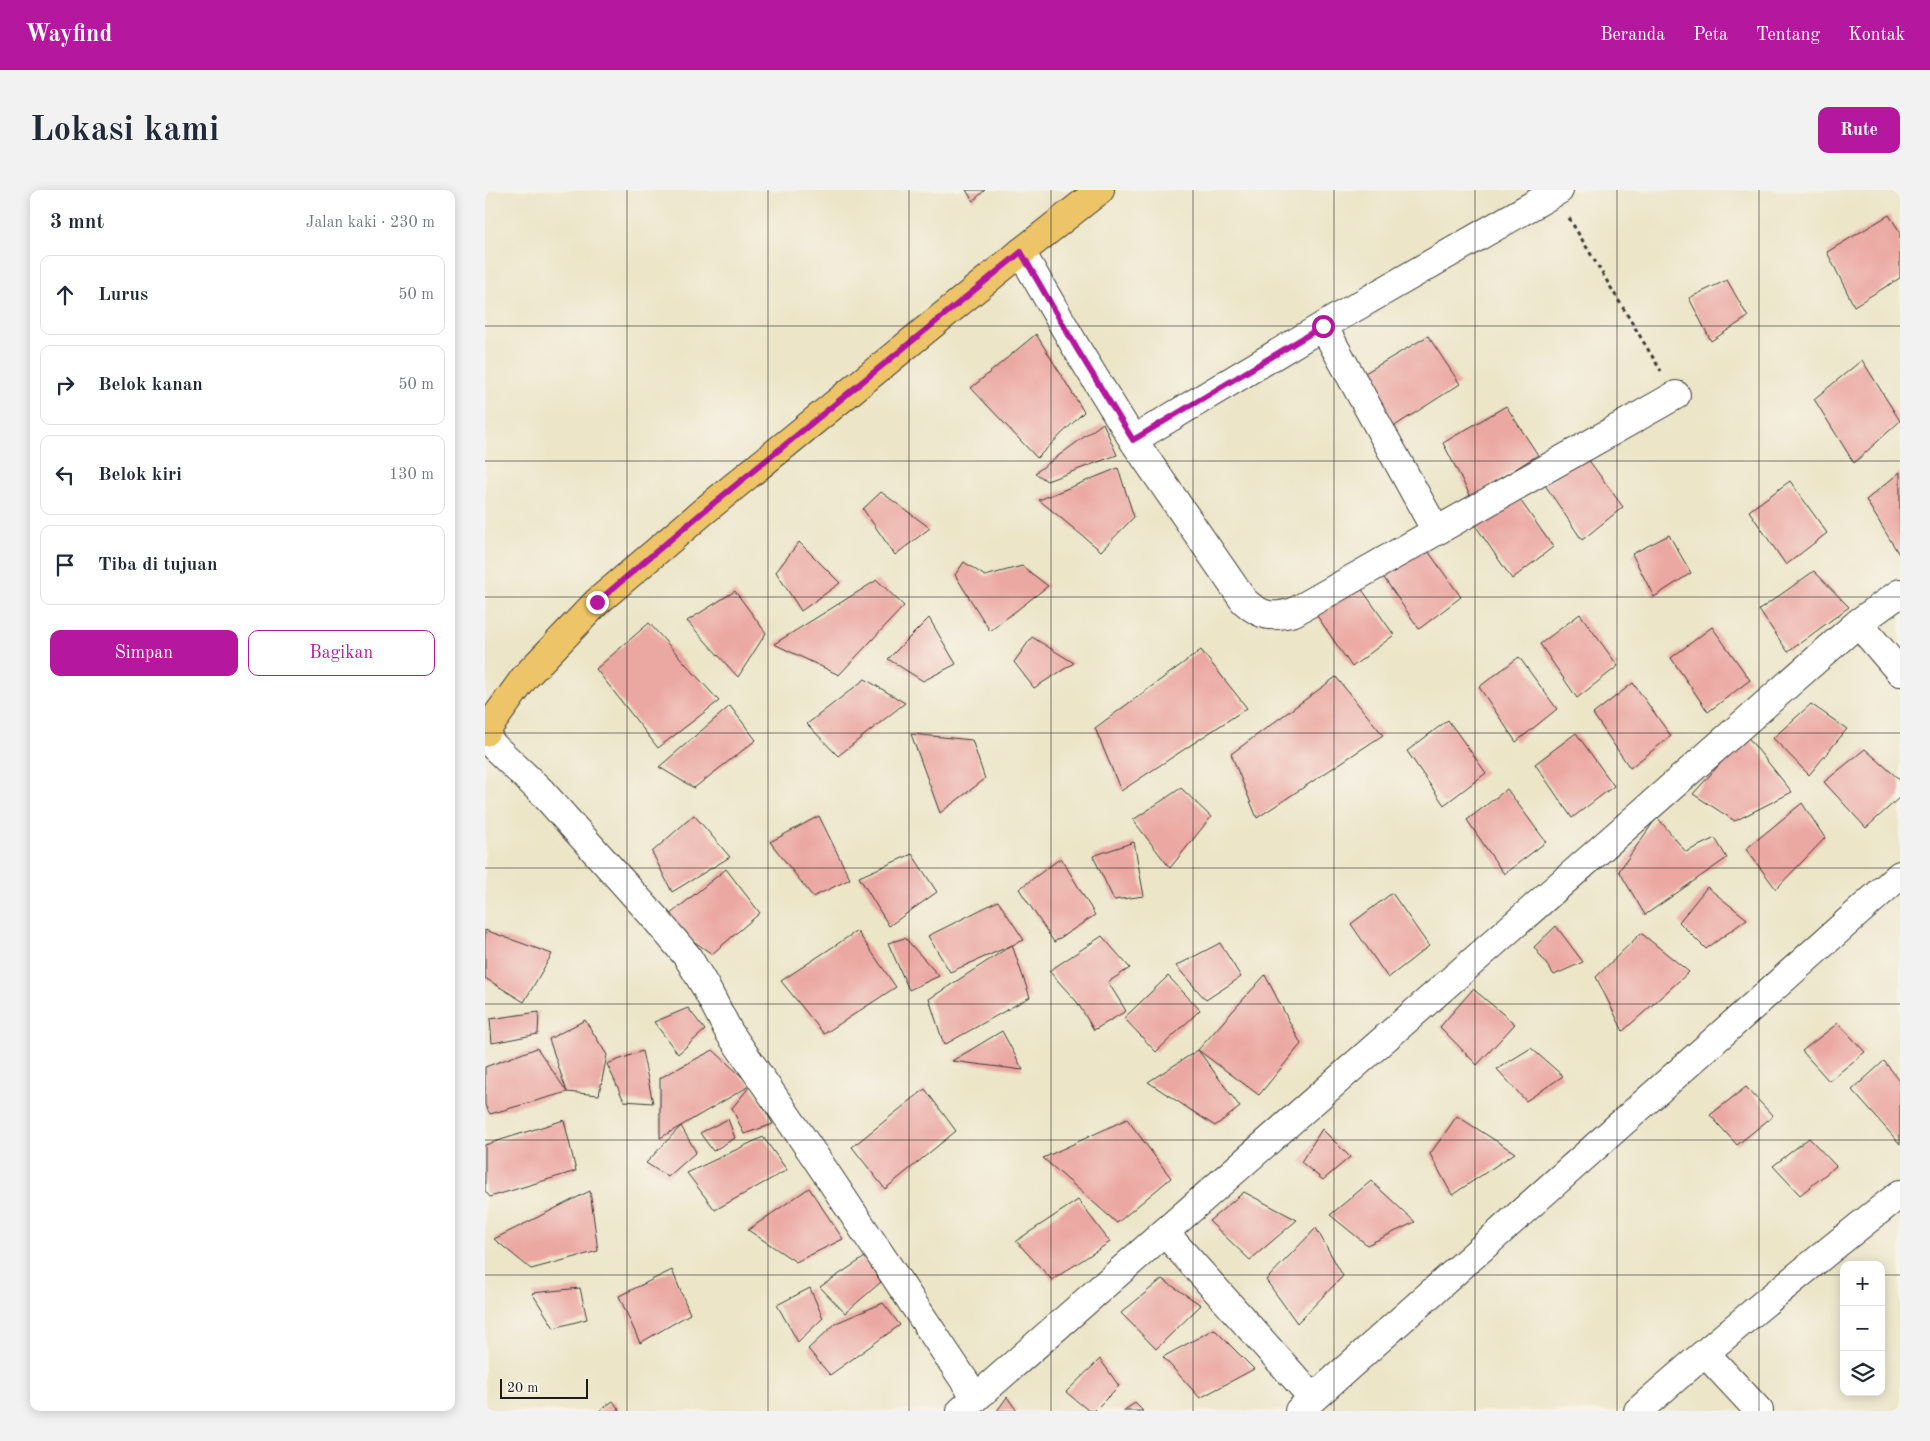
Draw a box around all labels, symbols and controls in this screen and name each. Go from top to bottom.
text: Wayfind [25,23,112,47]
text: Beranda [1600,26,1665,44]
text: Peta [1693,26,1728,44]
text: Tentang [1756,26,1820,44]
text: Kontak [1848,26,1905,44]
button: Rute [1818,107,1900,153]
text: Lokasi kami [30,113,219,148]
text: 3 mnt [50,212,104,233]
text: Jalan kaki · 230 m [306,215,435,231]
icon: ahead [51,281,79,309]
text: Lurus [98,286,148,305]
text: 50 m [398,287,434,303]
route start [1312,315,1335,338]
icon: right [51,371,79,399]
text: Belok kanan [98,376,203,395]
text: 50 m [398,377,434,393]
icon: left [51,461,79,489]
text: Belok kiri [98,466,182,485]
text: 130 m [389,467,434,483]
icon: arrive [51,551,79,579]
text: Tiba di tujuan [98,556,218,575]
route end [586,591,609,614]
button: Simpan [50,630,238,676]
button: Bagikan [248,630,435,676]
map controls [1840,1261,1885,1396]
button: + [1840,1261,1885,1306]
button: − [1840,1306,1885,1351]
button: layers [1840,1351,1885,1396]
scale bar [500,1376,587,1399]
text: 20 m [507,1381,538,1395]

